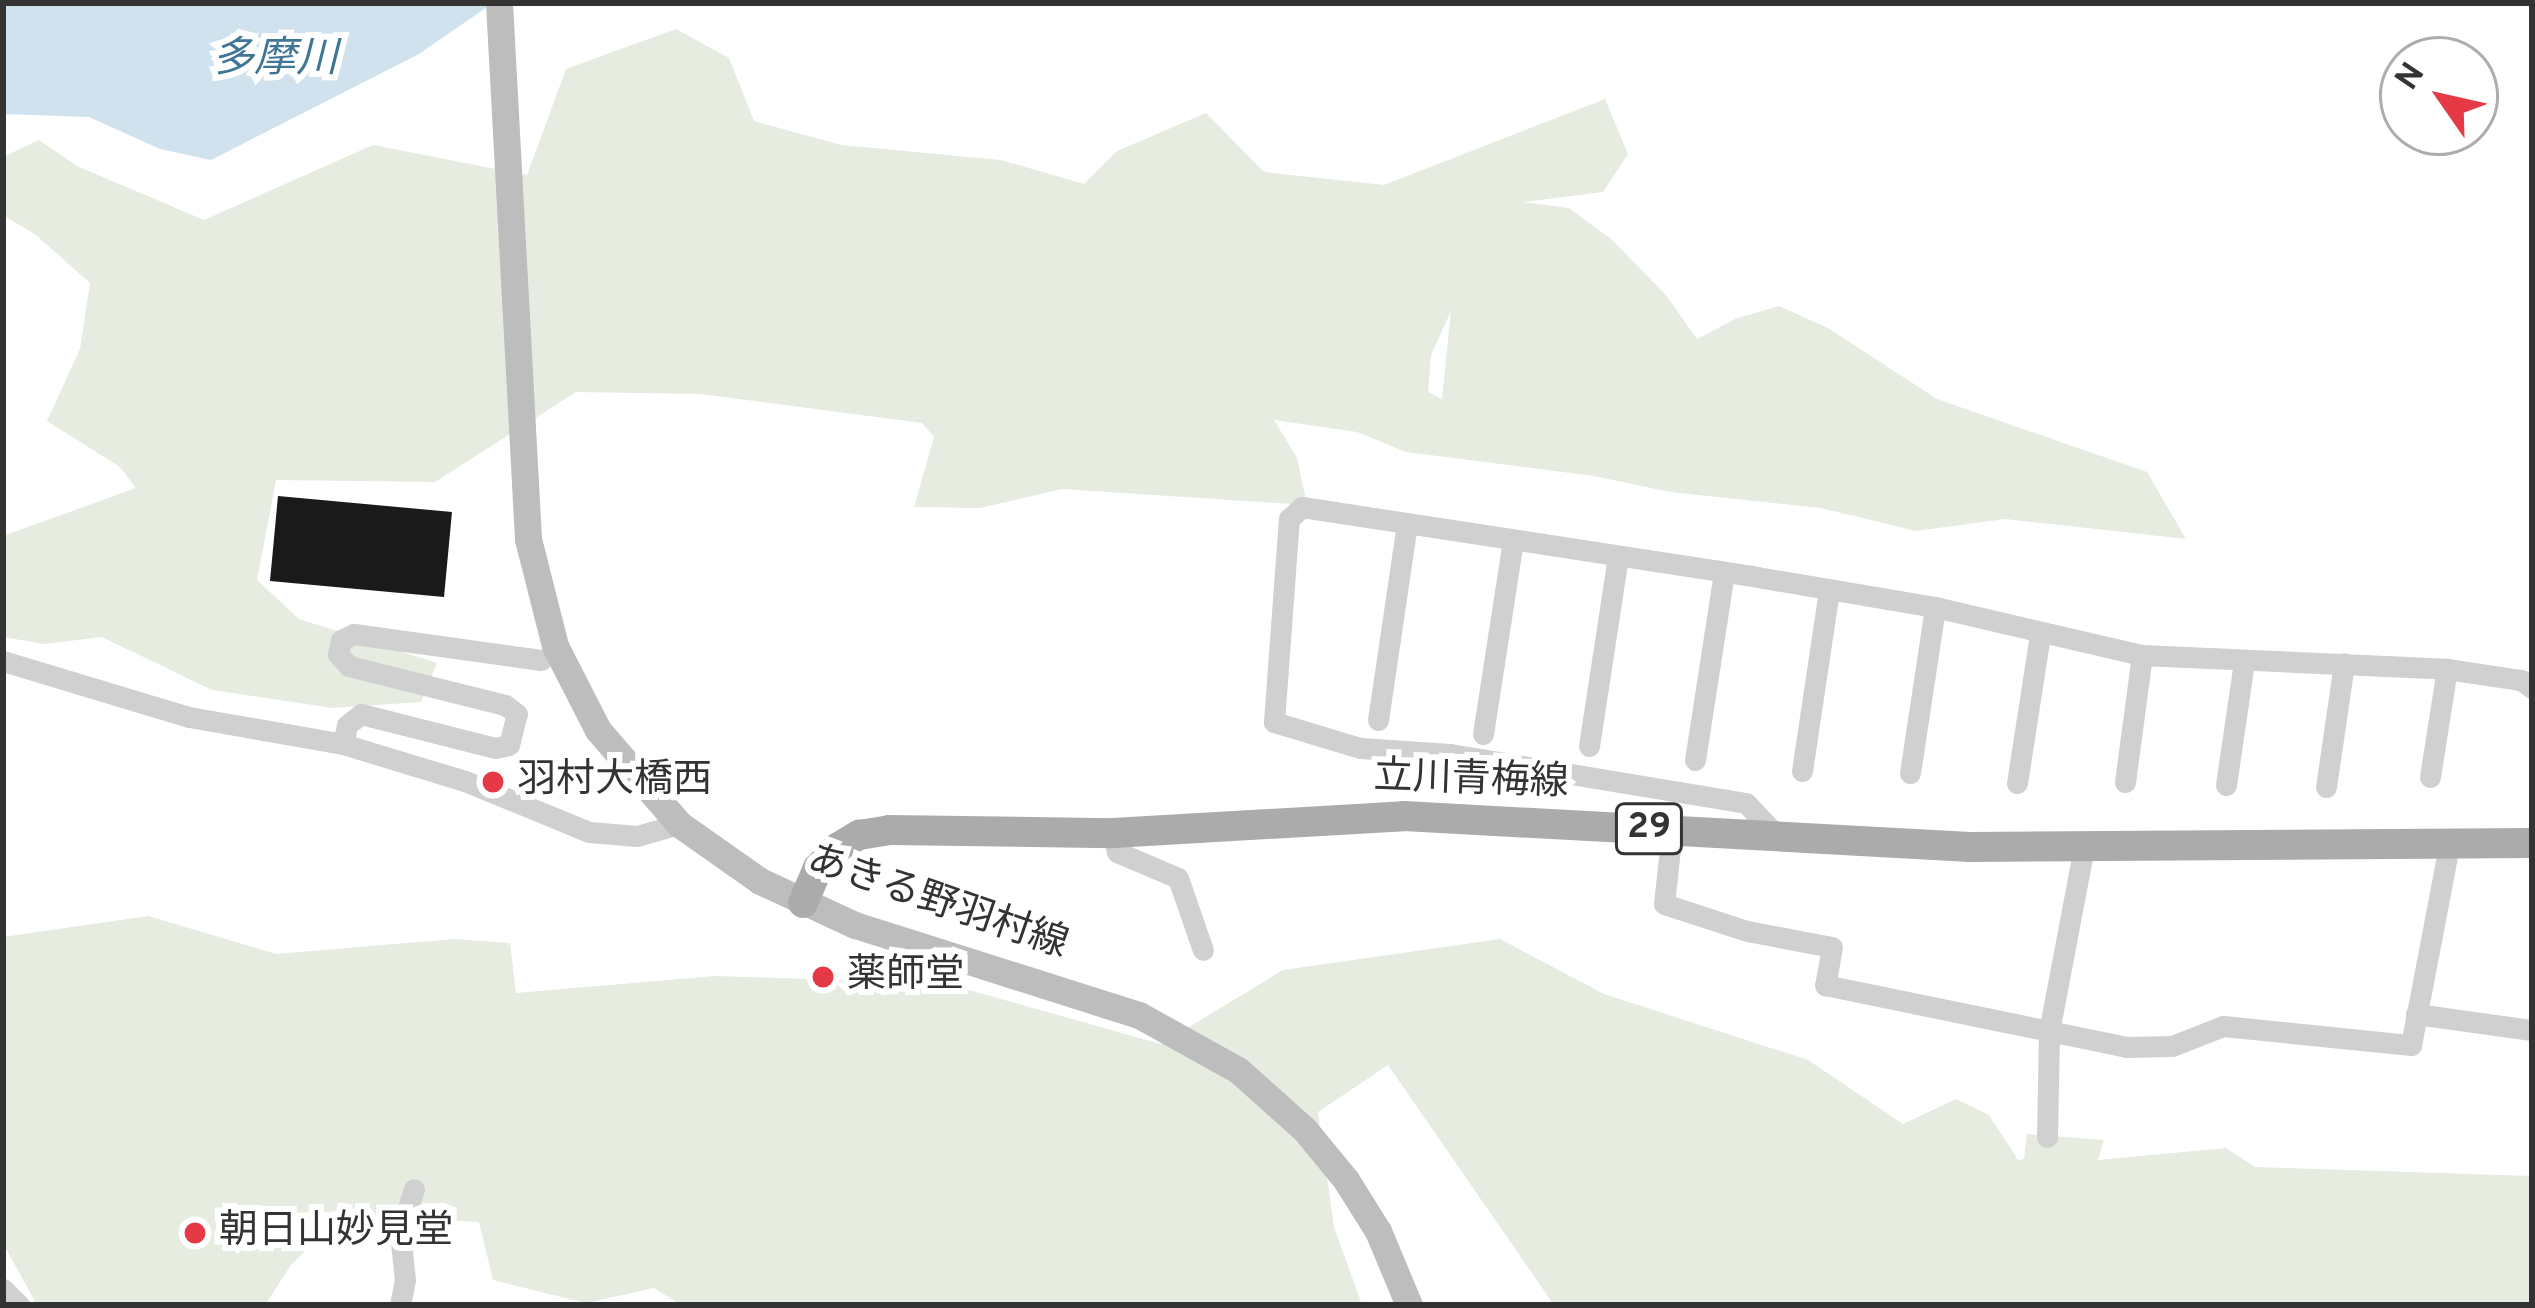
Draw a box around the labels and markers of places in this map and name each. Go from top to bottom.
place label: 羽村大橋西 [517,759,712,805]
marker: 羽村大橋西 [480,769,506,795]
place label: 薬師堂 [847,954,964,1000]
marker: 薬師堂 [810,964,836,990]
place label: 朝日山妙見堂 [219,1210,453,1256]
marker: 朝日山妙見堂 [182,1220,208,1246]

